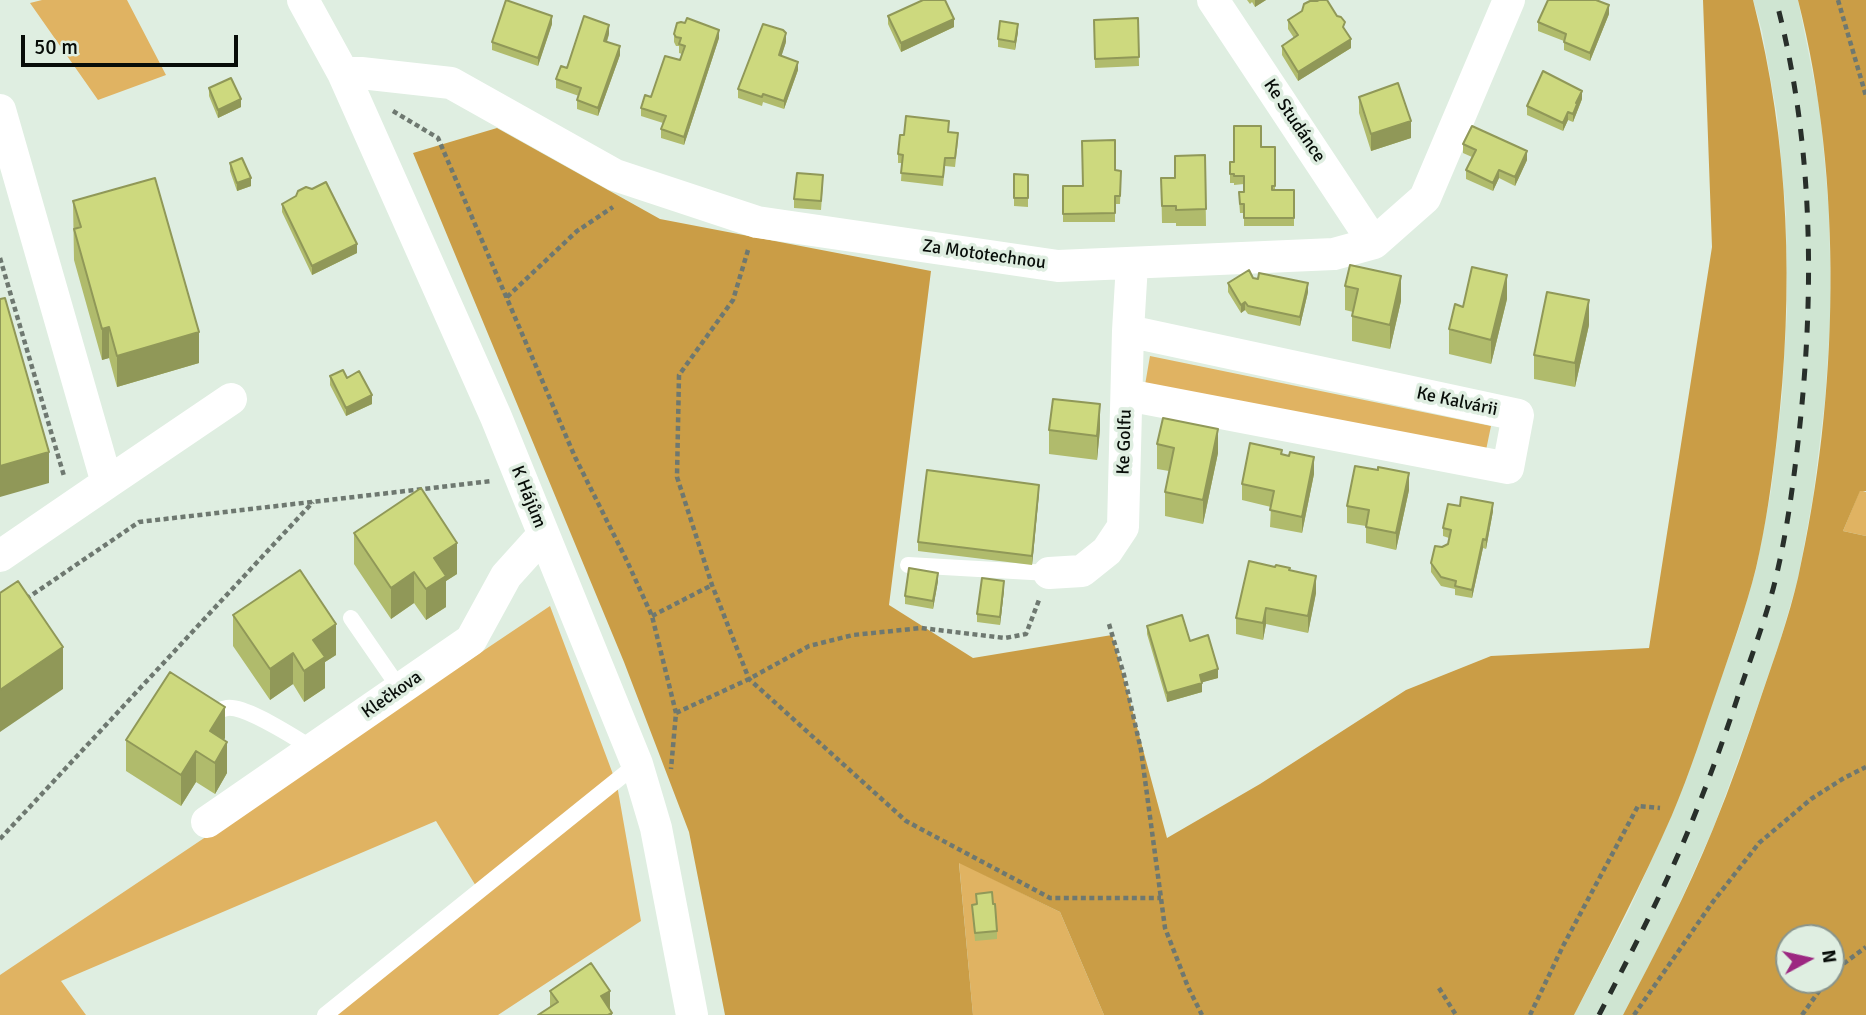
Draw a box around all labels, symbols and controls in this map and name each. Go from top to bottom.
scale bar [24,21,242,65]
text: 50 m [34,34,78,60]
street label: Ke Studánce [1258,75,1330,167]
street label: Za Mototechnou [921,236,1047,274]
street label: Ke Kalvárii [1414,383,1500,421]
street label: Ke Golfu [1113,409,1137,475]
street label: K Hájům [506,463,550,531]
street label: Klečkova [358,667,426,723]
north arrow [1775,924,1845,994]
text: N [1816,948,1842,965]

